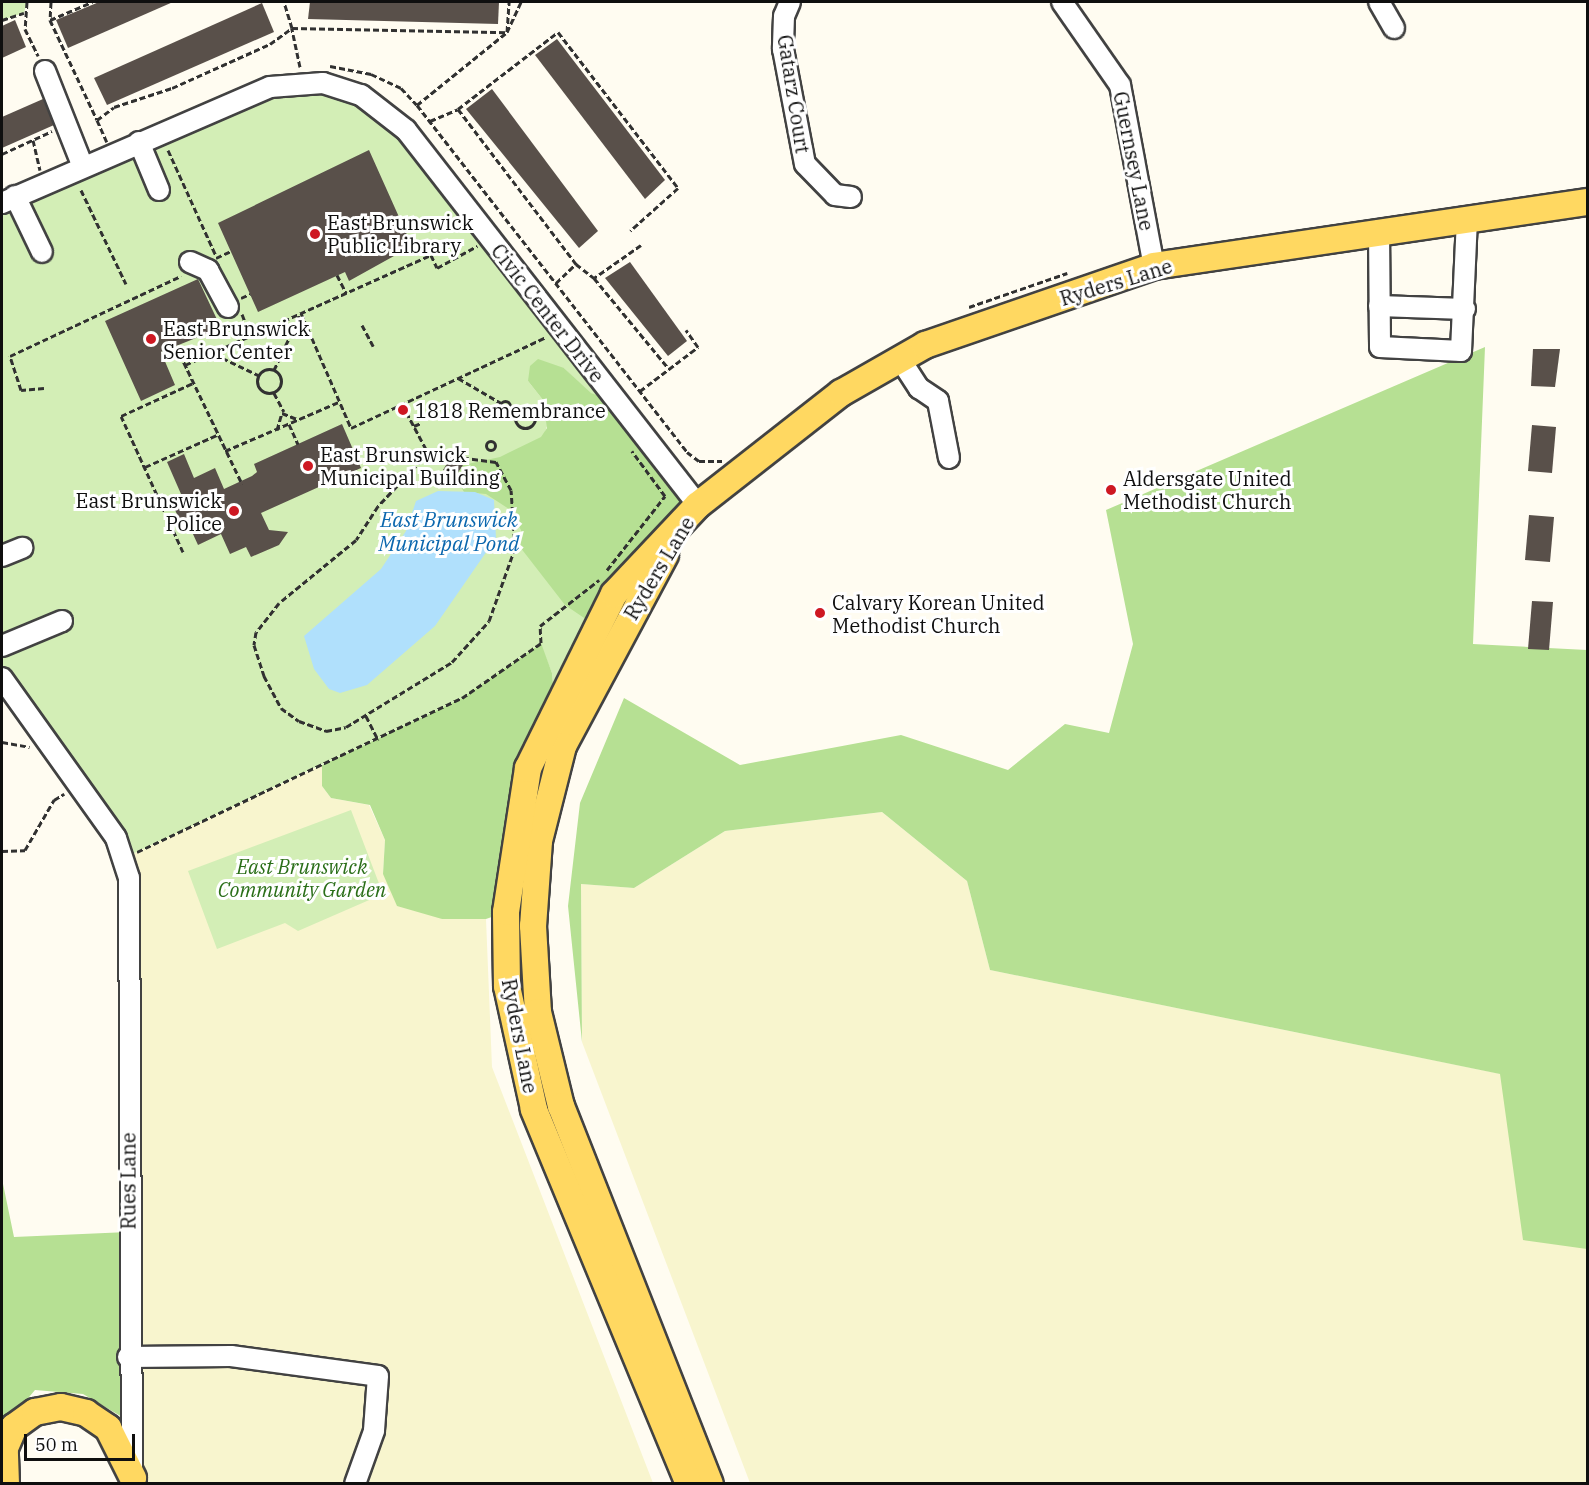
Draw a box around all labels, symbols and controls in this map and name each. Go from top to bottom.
street label: Gatarz Court [773,33,815,155]
street label: Guernsey Lane [1109,89,1159,233]
place label: East Brunswick Public Library [327,210,473,257]
marker: East Brunswick Public Library [308,227,322,241]
street label: Civic Center Drive [486,239,610,387]
street label: Ryders Lane [1057,254,1175,310]
place label: East Brunswick Senior Center [163,316,309,363]
marker: East Brunswick Senior Center [144,332,158,346]
place label: 1818 Remembrance [415,398,606,422]
marker: 1818 Remembrance [396,403,410,417]
place label: East Brunswick Municipal Building [320,442,500,489]
marker: East Brunswick Municipal Building [301,459,315,473]
place label: Aldersgate United Methodist Church [1123,466,1292,513]
marker: Aldersgate United Methodist Church [1104,483,1118,497]
place label: East Brunswick Police [76,488,222,535]
marker: East Brunswick Police [227,504,241,518]
water label: East Brunswick Municipal Pond [379,506,519,556]
street label: Ryders Lane [619,512,699,624]
place label: Calvary Korean United Methodist Church [832,590,1045,637]
marker: Calvary Korean United Methodist Church [813,606,827,620]
park label: East Brunswick Community Garden [218,854,386,901]
street label: Ryders Lane [497,977,543,1095]
street label: Rues Lane [116,1132,140,1230]
scale bar [27,1422,138,1460]
text: 50 m [35,1433,78,1456]

